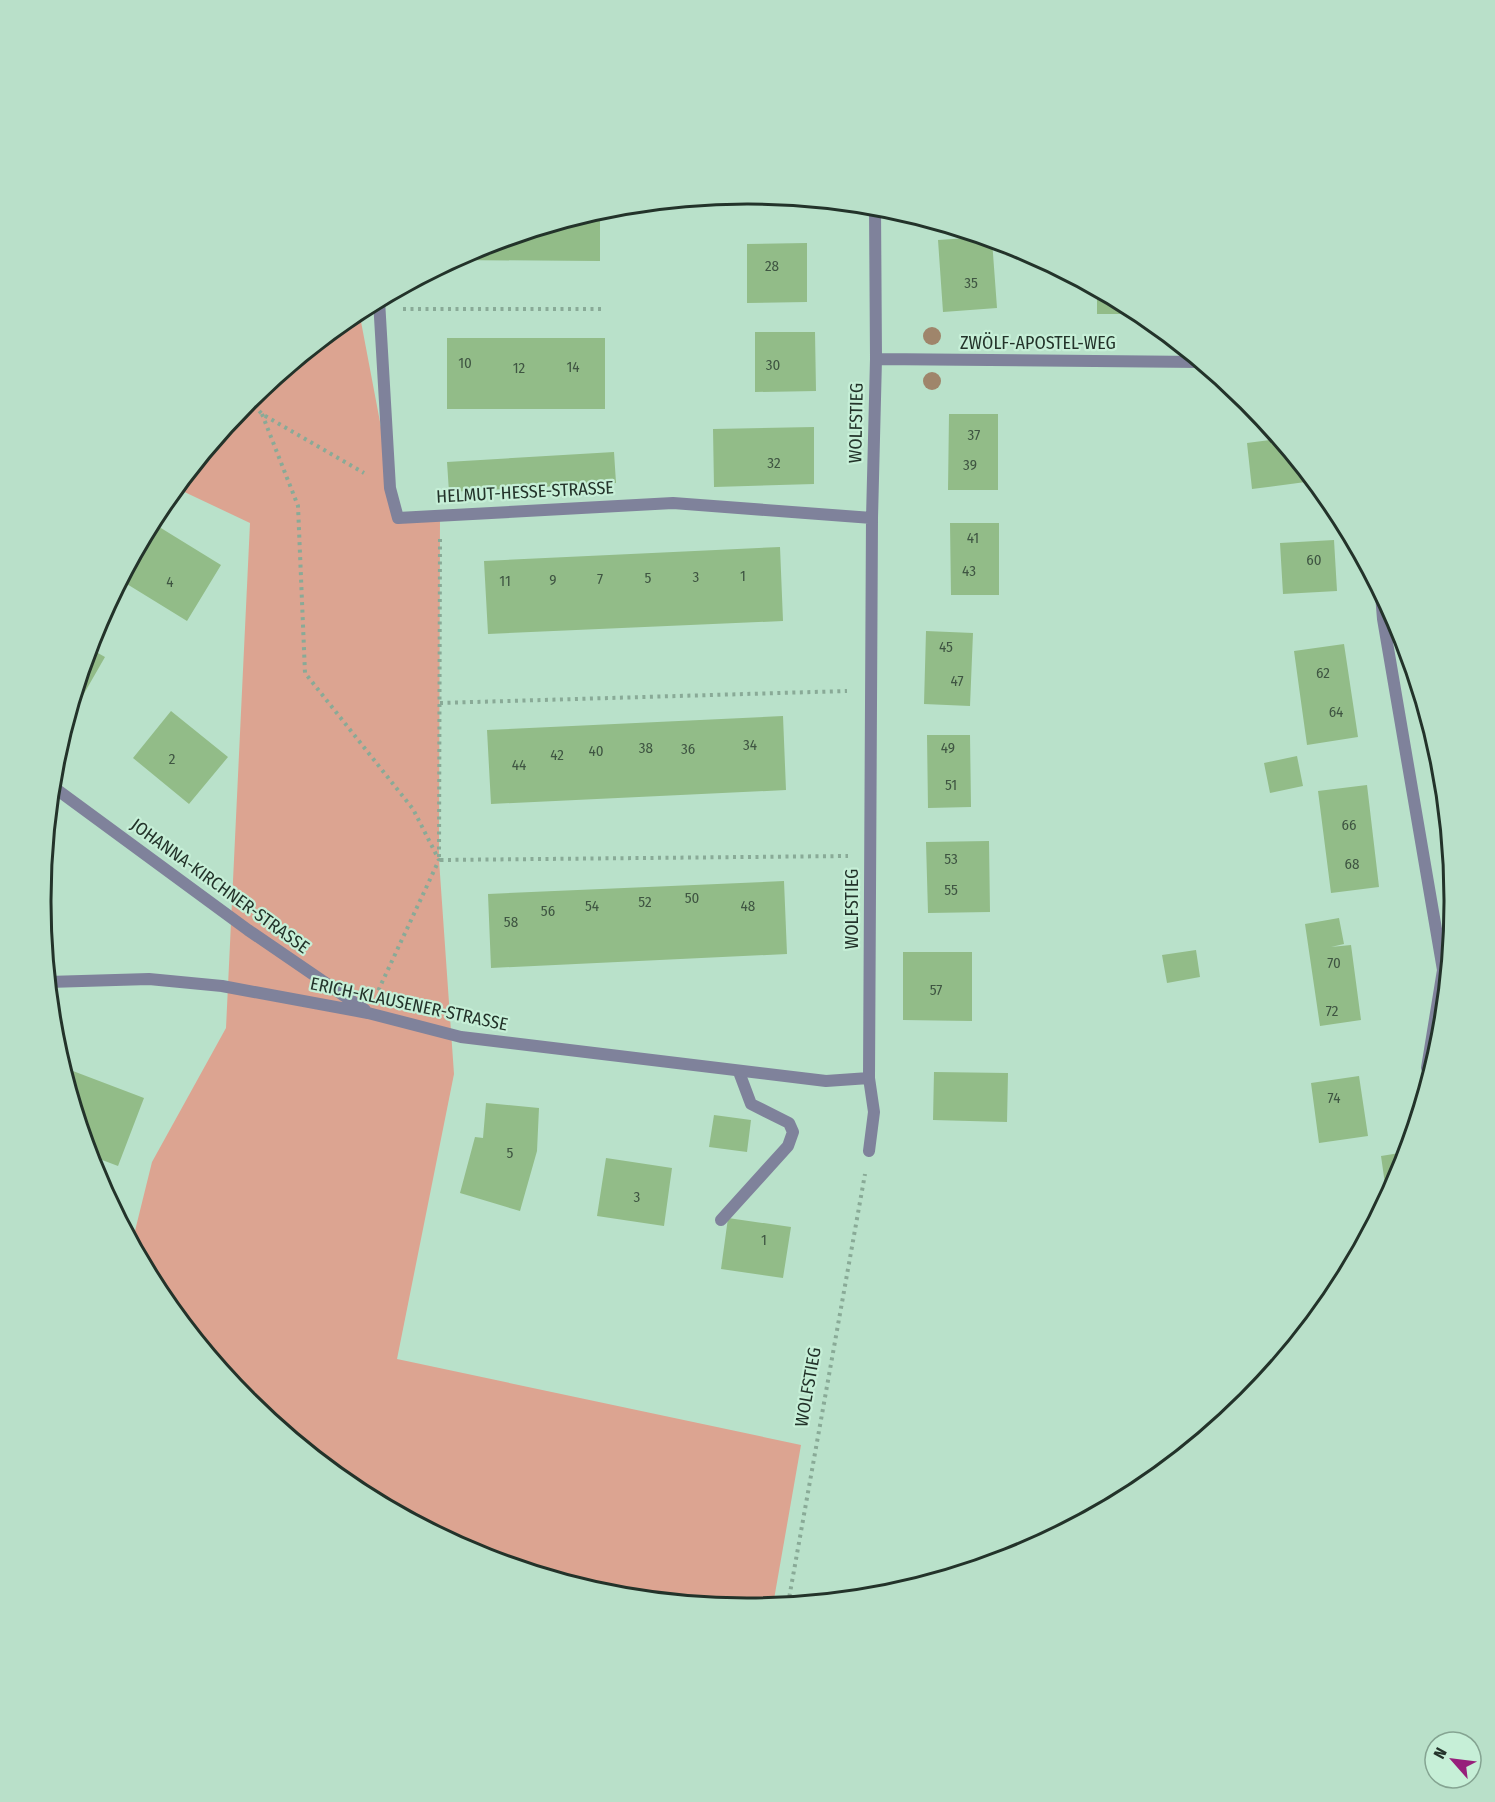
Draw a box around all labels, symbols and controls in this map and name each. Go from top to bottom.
house number: 28 [765,257,779,275]
house number: 35 [964,274,978,292]
street label: ZWÖLF-APOSTEL-WEG [960,332,1116,354]
house number: 10 [458,354,472,372]
house number: 30 [766,356,780,374]
house number: 14 [566,358,580,376]
house number: 12 [513,359,526,377]
street label: WOLFSTIEG [844,383,868,463]
house number: 37 [968,426,980,444]
house number: 32 [767,454,781,472]
house number: 39 [963,456,977,474]
street label: HELMUT-HESSE-STRASSE [436,476,614,508]
house number: 41 [967,529,979,547]
house number: 60 [1306,551,1322,569]
house number: 43 [962,562,976,580]
house number: 1 [740,567,746,585]
house number: 3 [693,568,700,586]
house number: 5 [645,569,652,587]
house number: 7 [597,570,603,588]
house number: 9 [549,571,557,589]
house number: 11 [499,572,511,590]
house number: 4 [166,573,174,591]
house number: 45 [939,638,953,656]
house number: 62 [1316,664,1330,682]
house number: 47 [950,672,964,690]
house number: 64 [1329,703,1343,721]
house number: 34 [743,736,757,754]
house number: 38 [639,739,653,757]
house number: 49 [941,739,955,757]
house number: 36 [681,740,695,758]
house number: 40 [588,742,604,760]
house number: 42 [550,746,564,764]
house number: 2 [169,750,176,768]
house number: 44 [512,756,526,774]
house number: 51 [945,776,957,794]
street label: JOHANNA-KIRCHNER-STRASSE [126,814,314,958]
house number: 66 [1342,816,1356,834]
house number: 53 [944,850,958,868]
house number: 68 [1345,855,1359,873]
street label: WOLFSTIEG [841,869,863,949]
house number: 55 [944,881,958,899]
house number: 50 [685,889,699,907]
house number: 52 [638,893,652,911]
house number: 54 [585,897,599,915]
house number: 48 [741,897,755,915]
house number: 56 [541,902,555,920]
house number: 58 [504,913,518,931]
house number: 70 [1327,954,1341,972]
street label: ERICH-KLAUSENER-STRASSE [308,972,510,1036]
house number: 57 [930,981,942,999]
house number: 72 [1326,1002,1339,1020]
house number: 74 [1328,1089,1340,1107]
house number: 5 [507,1144,514,1162]
house number: 3 [634,1188,641,1206]
house number: 1 [761,1231,767,1249]
street label: WOLFSTIEG [790,1345,826,1429]
north arrow [1423,1730,1483,1790]
text: N [1430,1744,1451,1762]

